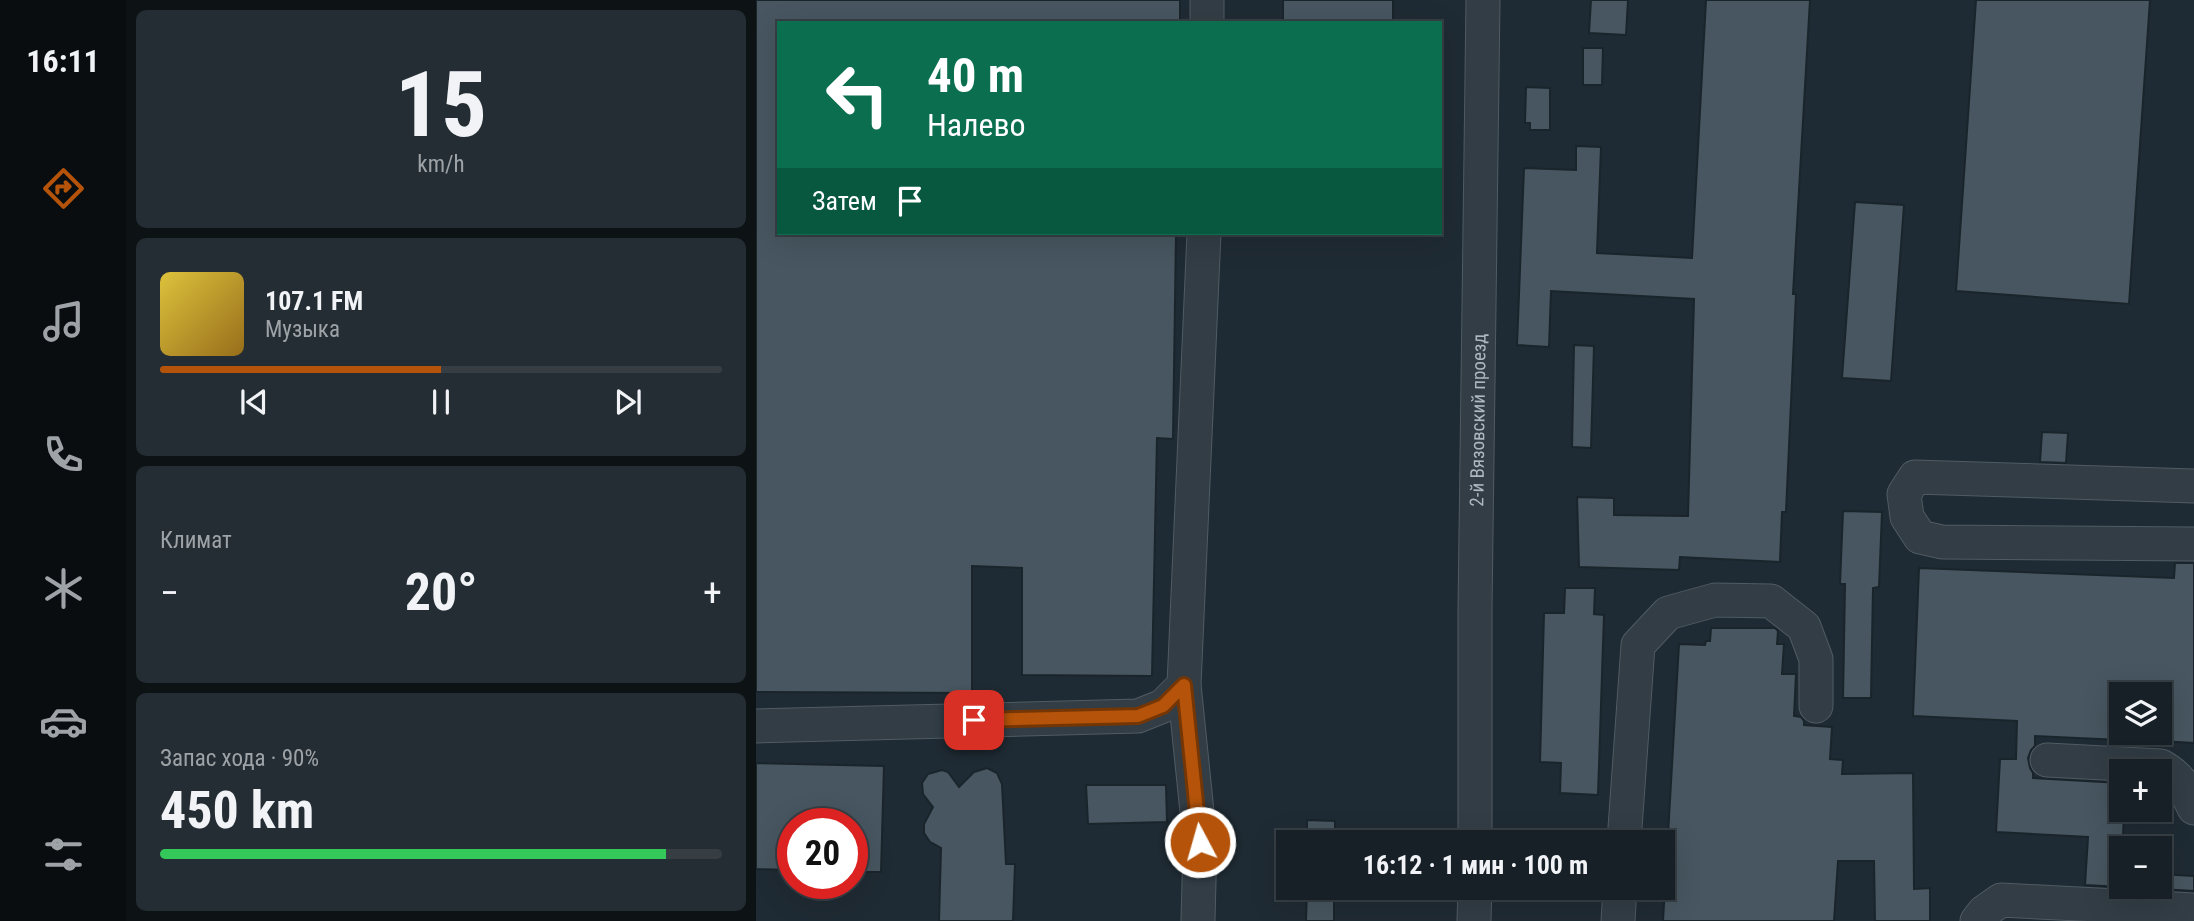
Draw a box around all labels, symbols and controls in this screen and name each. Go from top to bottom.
text: 16:11 [26,42,100,80]
text: 40 m [927,47,1024,104]
icon: left [812,49,903,140]
text: 15 [395,52,487,158]
text: Налево [927,106,1026,144]
text: km/h [417,151,465,178]
icon: directions [39,164,88,213]
icon: arrive [891,182,929,220]
text: Затем [812,186,877,216]
text: 107.1 FM [265,286,363,316]
icon: music [39,297,88,346]
text: Музыка [265,316,340,343]
street label: 2-й Вязовский проезд [1465,333,1491,507]
icon: previous [235,383,273,421]
icon: pause [422,383,460,421]
icon: next [609,383,647,421]
icon: phone [39,430,88,479]
text: Климат [160,527,232,554]
text: 20° [405,562,477,623]
icon: climate [39,564,88,613]
text: − [160,571,179,615]
text: + [703,571,722,615]
map controls [2109,682,2172,899]
button: layers [2109,682,2172,745]
pin [944,690,1004,750]
icon: car [39,697,88,746]
icon: arrive [955,701,993,739]
text: Запас хода · 90% [160,745,319,772]
button: + [2109,759,2172,822]
text: 450 km [160,780,314,841]
position arrow [1163,805,1237,879]
speed limit sign: 20 [777,808,868,899]
icon: filters [39,830,88,879]
button: − [2109,836,2172,899]
text: 16:12 · 1 мин · 100 m [1363,850,1588,880]

